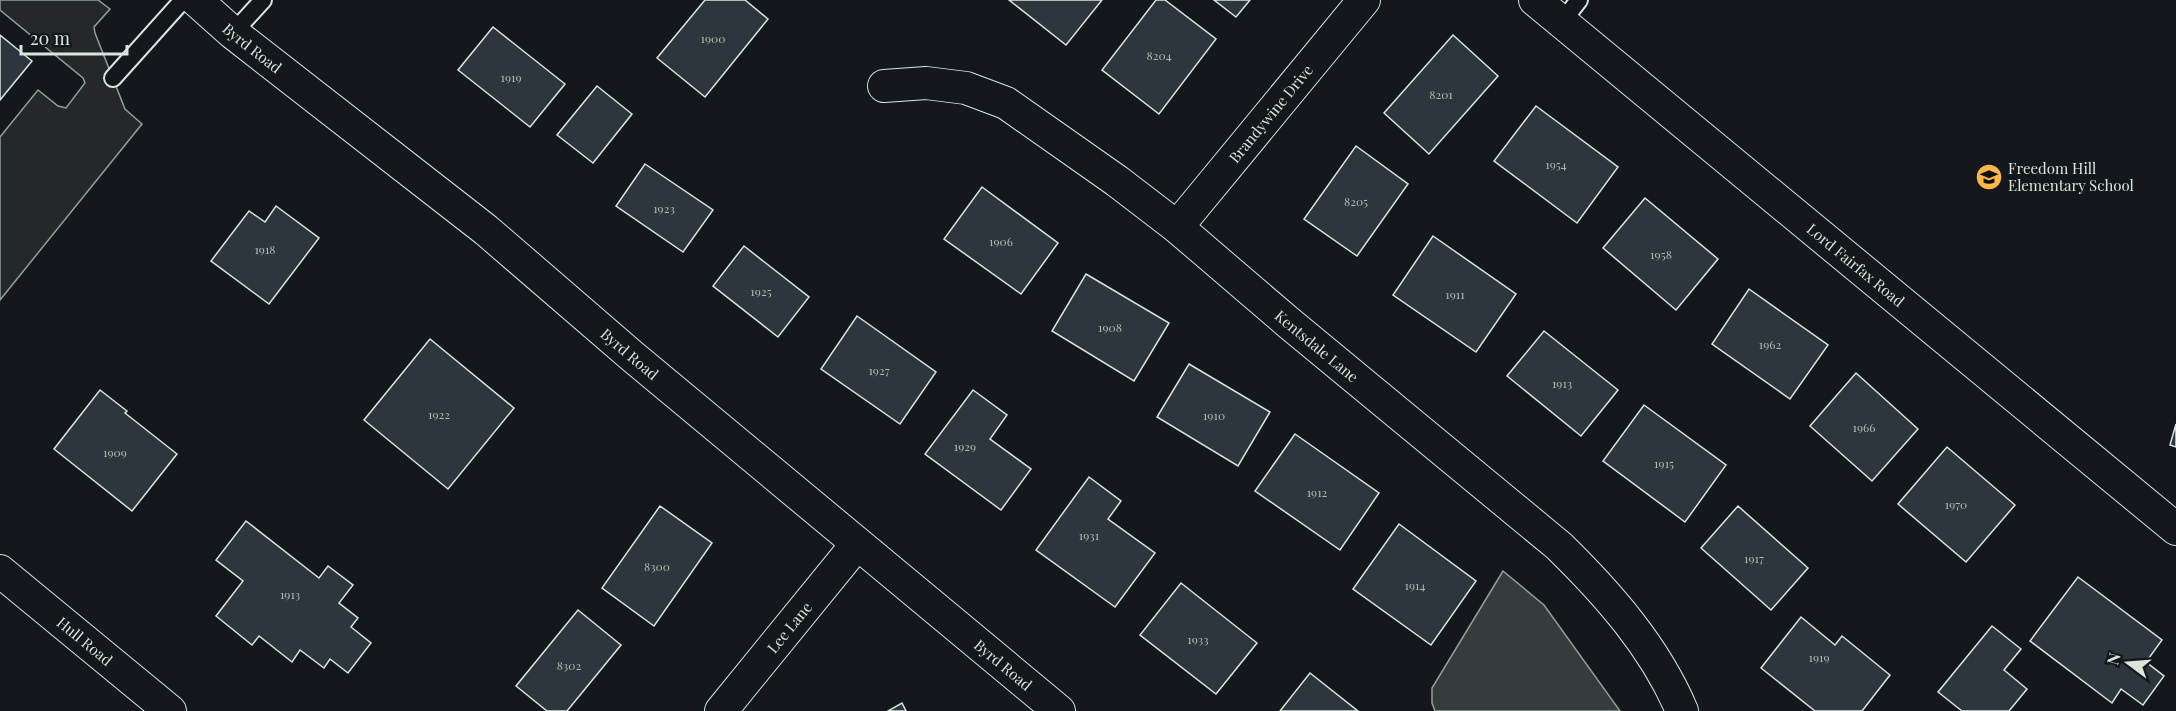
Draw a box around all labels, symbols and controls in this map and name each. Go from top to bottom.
scale bar [21,18,128,56]
street label: Byrd Road [219,19,286,77]
text: 20 m [30,26,70,50]
house number: 1900 [701,30,725,46]
house number: 8204 [1146,47,1172,63]
street label: Brandywine Drive [1224,60,1317,167]
house number: 1919 [500,69,522,85]
house number: 8201 [1429,86,1453,102]
house number: 1954 [1545,156,1567,172]
place label: Freedom Hill Elementary School [2008,158,2134,195]
school or university icon: Freedom Hill Elementary School [1974,162,2004,192]
house number: 8205 [1344,193,1368,209]
house number: 1923 [653,200,675,216]
street label: Lord Fairfax Road [1803,219,1909,311]
house number: 1906 [989,233,1013,249]
house number: 1918 [254,241,276,257]
house number: 1958 [1650,246,1672,262]
house number: 1925 [750,283,772,299]
house number: 1911 [1445,286,1465,302]
street label: Kentsdale Lane [1271,305,1363,386]
house number: 1908 [1098,319,1122,335]
street label: Byrd Road [597,324,663,384]
house number: 1962 [1759,336,1781,352]
house number: 1927 [868,362,890,378]
house number: 1913 [1552,375,1572,391]
house number: 1922 [428,406,450,422]
house number: 1910 [1203,407,1225,423]
house number: 1966 [1853,419,1875,435]
house number: 1929 [954,438,976,454]
house number: 1909 [103,444,127,460]
house number: 1915 [1654,455,1674,471]
house number: 1912 [1307,484,1328,500]
house number: 1970 [1945,496,1967,512]
house number: 1931 [1079,527,1100,543]
house number: 1917 [1744,550,1764,566]
house number: 8300 [644,558,670,574]
house number: 1914 [1405,577,1426,593]
house number: 1913 [280,586,300,602]
street label: Lee Lane [762,597,816,657]
street label: Hull Road [53,612,117,670]
house number: 1933 [1187,631,1209,647]
north arrow [2098,633,2158,693]
street label: Byrd Road [970,635,1037,695]
house number: 1919 [1808,649,1830,665]
text: N [2101,650,2125,667]
house number: 8302 [557,657,581,673]

